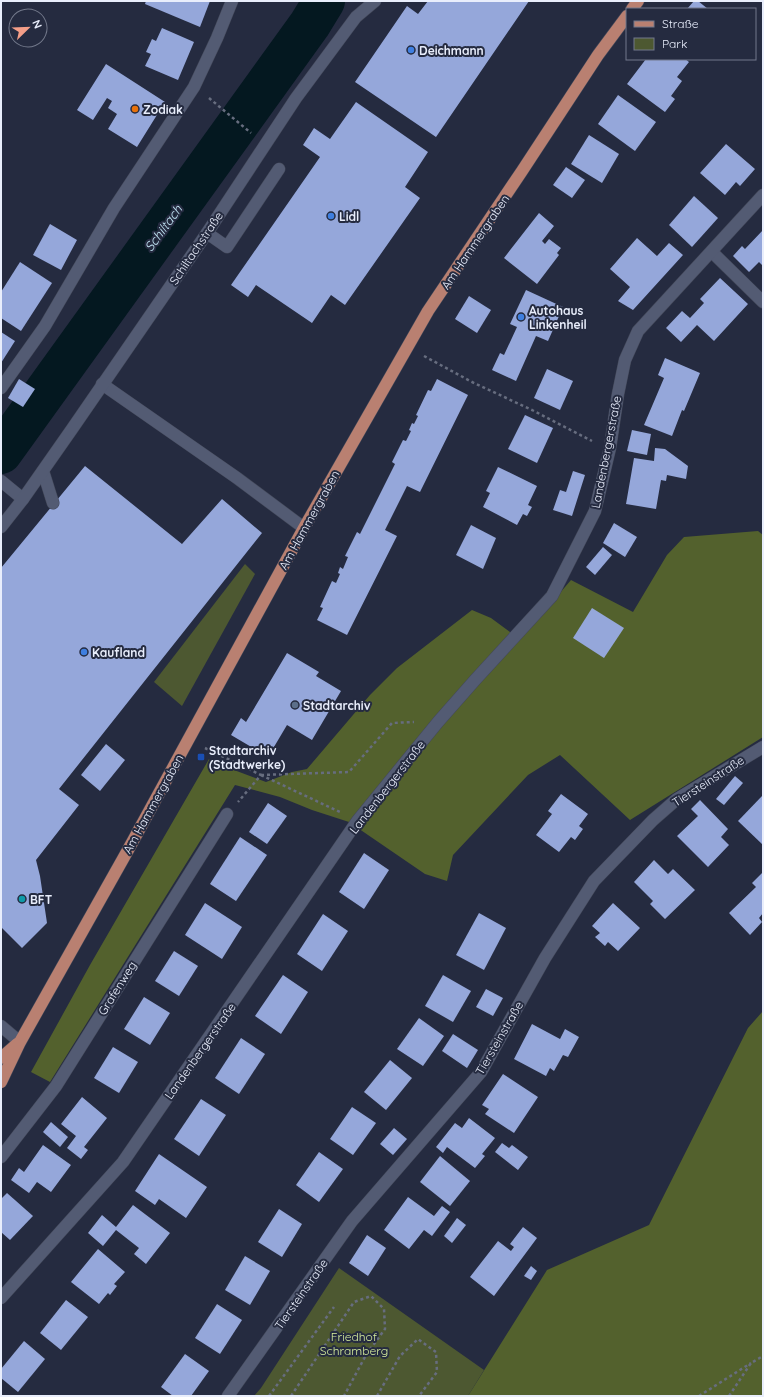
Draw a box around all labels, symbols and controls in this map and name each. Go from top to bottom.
north arrow [8,8,48,48]
legend [626,8,756,60]
text: Straße [662,16,699,31]
text: N [29,18,45,31]
text: Park [662,36,687,51]
place label: Deichmann [419,43,484,58]
marker: Deichmann [406,45,416,55]
place label: Zodiak [143,102,183,117]
marker: Zodiak [130,104,140,114]
street label: Am Hammergraben [438,192,512,292]
water label: Schiltach [141,201,186,254]
street label: Schiltachstraße [166,208,226,287]
place label: Lidl [339,209,359,224]
marker: Lidl [326,211,336,221]
place label: Autohaus Linkenheil [529,303,587,332]
marker: Autohaus Linkenheil [516,312,526,322]
street label: Landenbergerstraße [588,394,624,509]
street label: Am Hammergraben [275,468,343,572]
place label: Kaufland [92,645,145,660]
marker: Kaufland [79,647,89,657]
place label: Stadtarchiv [303,698,371,713]
marker: Stadtarchiv [290,700,300,710]
street label: Landenbergerstraße [346,737,428,837]
place label: Stadtarchiv (Stadtwerke) [209,743,285,772]
street label: Am Hammergraben [119,752,187,856]
marker: Stadtarchiv (Stadtwerke) [196,752,206,762]
street label: Tiersteinstraße [669,752,747,810]
place label: BFT [30,892,53,907]
marker: BFT [17,894,27,904]
street label: Grafenweg [94,958,140,1018]
street label: Tiersteinstraße [472,998,526,1078]
street label: Landenbergerstraße [161,1000,239,1102]
street label: Tiersteinstraße [271,1256,331,1332]
park label: Friedhof Schramberg [320,1329,388,1358]

